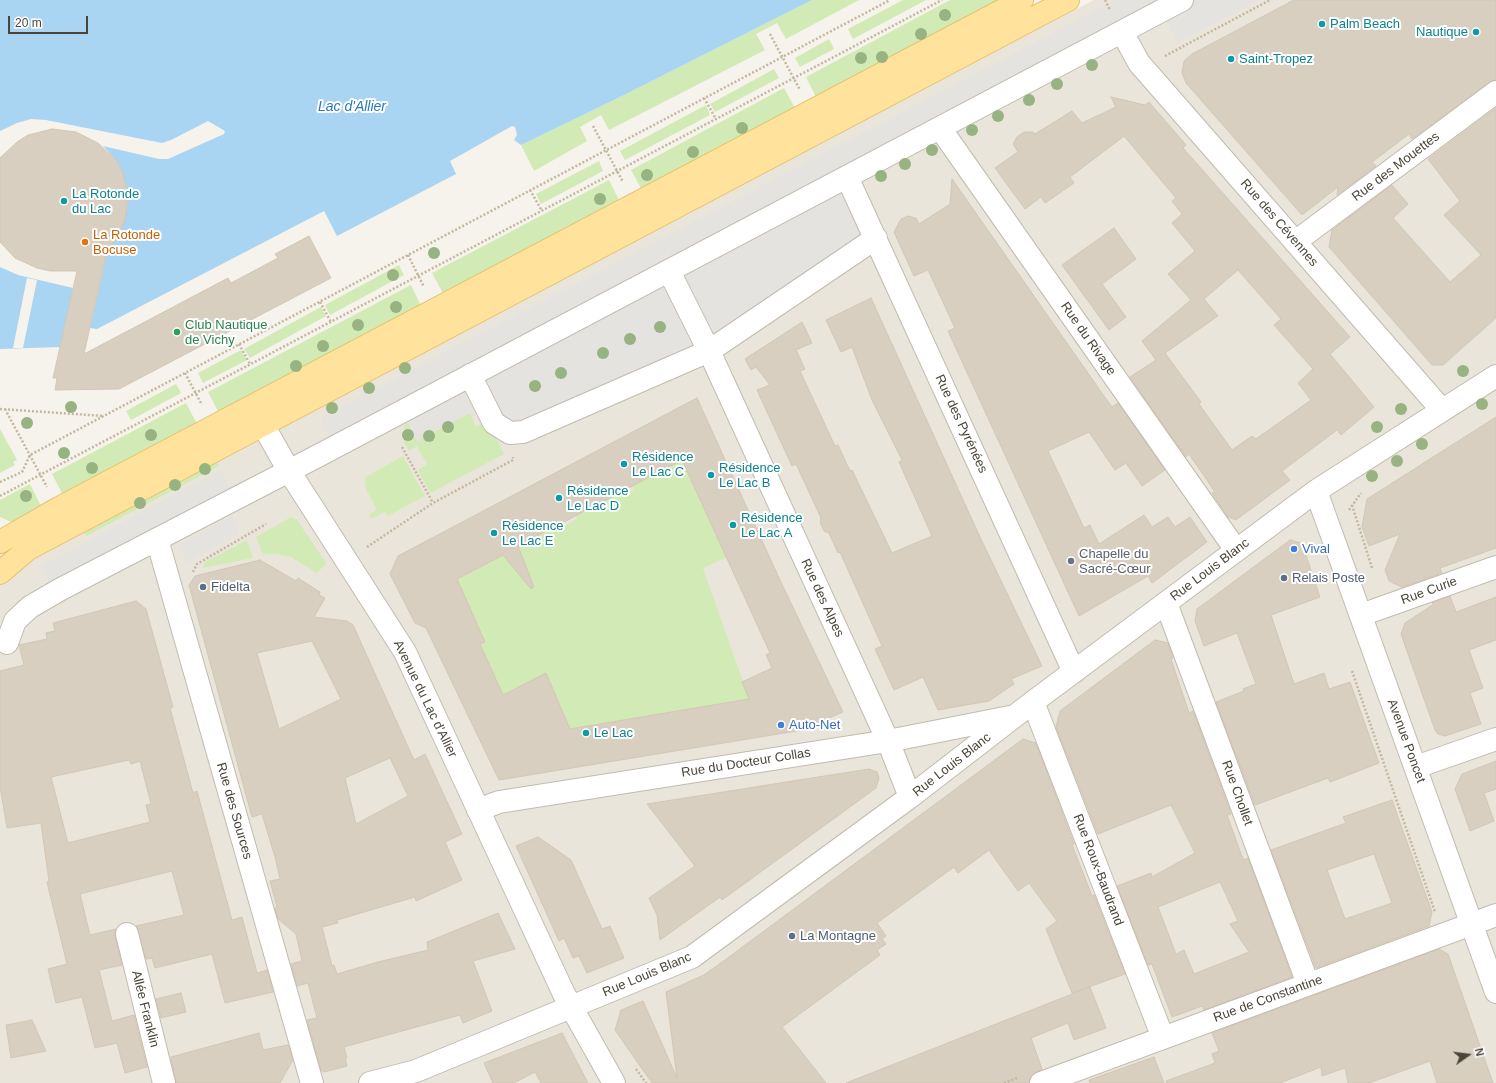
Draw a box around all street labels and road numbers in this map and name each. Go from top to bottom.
street label: Rue des Mouettes [1349,129,1443,205]
street label: Rue des Cévennes [1237,176,1321,270]
street label: Rue du Rivage [1057,299,1119,379]
street label: Rue des Pyrénées [931,372,991,476]
street label: Rue Louis Blanc [1168,535,1252,605]
street label: Rue des Alpes [797,556,847,640]
street label: Rue Curie [1399,574,1459,608]
street label: Avenue du Lac d'Allier [390,638,460,760]
street label: Avenue Poncet [1384,697,1428,785]
street label: Rue Louis Blanc [910,730,994,800]
street label: Rue du Docteur Collas [680,745,812,781]
street label: Rue Chollet [1218,758,1256,828]
street label: Rue des Sources [213,761,255,861]
street label: Rue Roux-Baudrand [1069,812,1127,928]
street label: Rue Louis Blanc [600,949,694,1001]
street label: Allée Franklin [128,969,162,1049]
street label: Rue de Constantine [1211,972,1325,1026]

